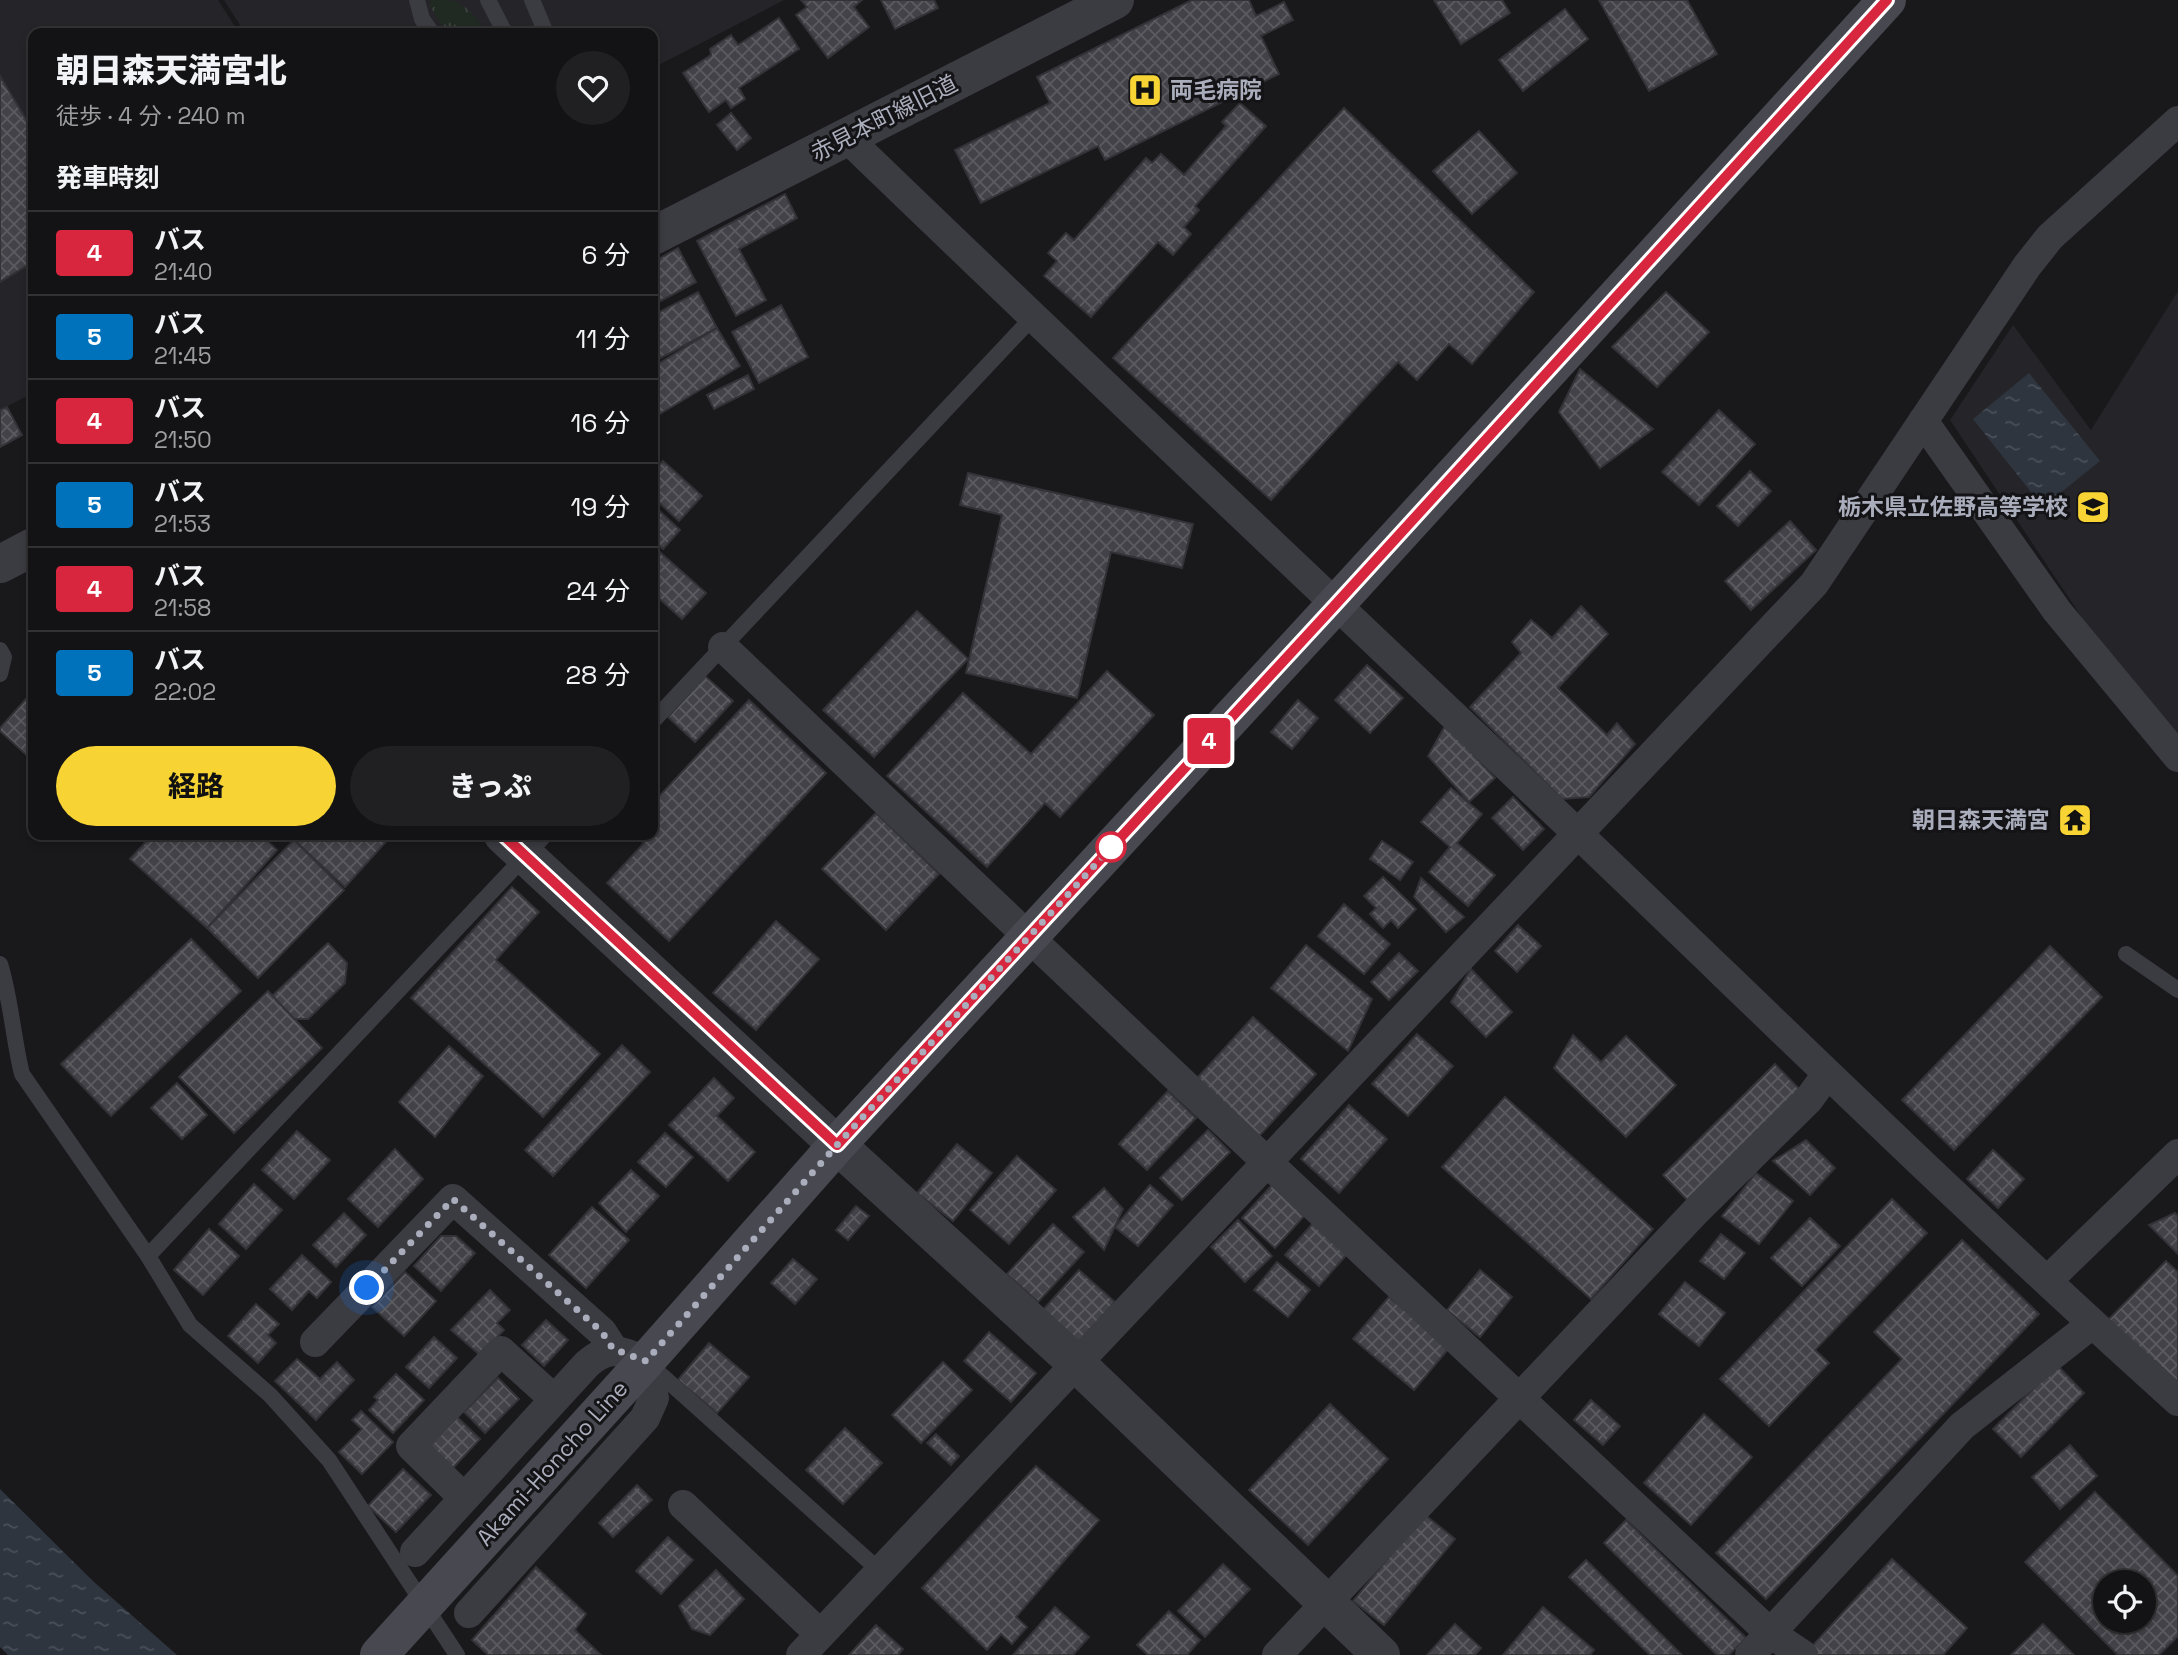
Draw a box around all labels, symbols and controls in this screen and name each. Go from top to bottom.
text: 朝日森天満宮北 [56,50,287,92]
button: heart [556,51,630,125]
street label: 赤見本町線旧道 [805,68,963,168]
hospital icon: 両毛病院 [1126,71,1164,109]
place label: 両毛病院 [1170,75,1262,105]
text: 徒歩 · 4 分 · 240 m [56,101,246,131]
text: 発車時刻 [56,161,160,195]
text: バス [154,223,206,257]
text: 4 [87,237,102,268]
text: 6 分 [581,238,630,272]
text: 21:40 [154,257,212,287]
text: バス [154,307,206,341]
text: 5 [87,321,102,352]
text: 11 分 [576,322,630,356]
text: 21:45 [154,341,211,371]
text: バス [154,391,206,425]
text: 4 [87,405,102,436]
text: 16 分 [571,406,630,440]
text: 21:50 [154,425,212,455]
text: バス [154,475,206,509]
school or university icon: 栃木県立佐野高等学校 [2074,488,2112,526]
text: 5 [87,489,102,520]
text: 19 分 [571,490,630,524]
place label: 栃木県立佐野高等学校 [1838,492,2068,522]
text: 21:53 [154,509,211,539]
text: バス [154,559,206,593]
text: 4 [87,573,102,604]
text: 24 分 [566,574,630,608]
text: 21:58 [154,593,211,623]
text: バス [154,643,206,677]
text: 5 [87,657,102,688]
text: 28 分 [565,658,630,692]
text: 22:02 [154,677,216,707]
line badge: 4 [1186,718,1232,764]
text: 4 [1201,725,1217,756]
button: 経路 [56,746,336,826]
button: きっぷ [350,746,630,826]
temple icon: 朝日森天満宮 [2056,801,2094,839]
place label: 朝日森天満宮 [1912,805,2050,835]
unlabelled marker [1096,832,1126,862]
your location [349,1270,384,1305]
street label: Akami-Honcho Line [470,1374,634,1552]
map controls [2093,1570,2156,1633]
button: locate [2093,1570,2156,1633]

